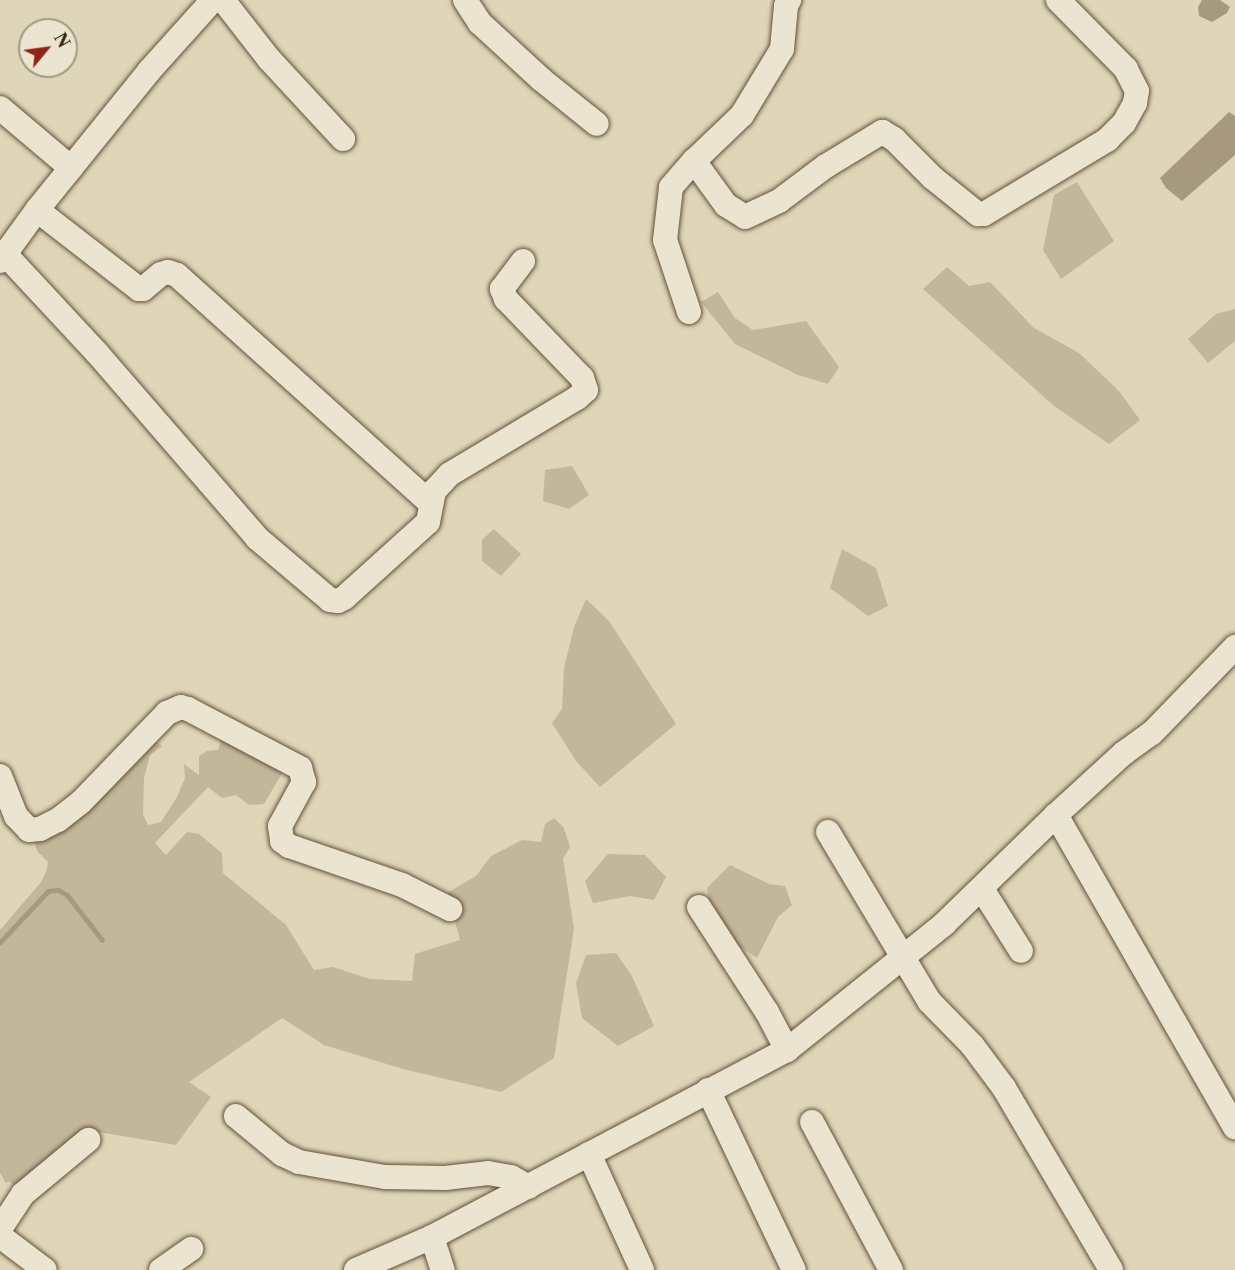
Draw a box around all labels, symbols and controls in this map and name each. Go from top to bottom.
north arrow [18,18,78,78]
text: N [50,29,74,51]

